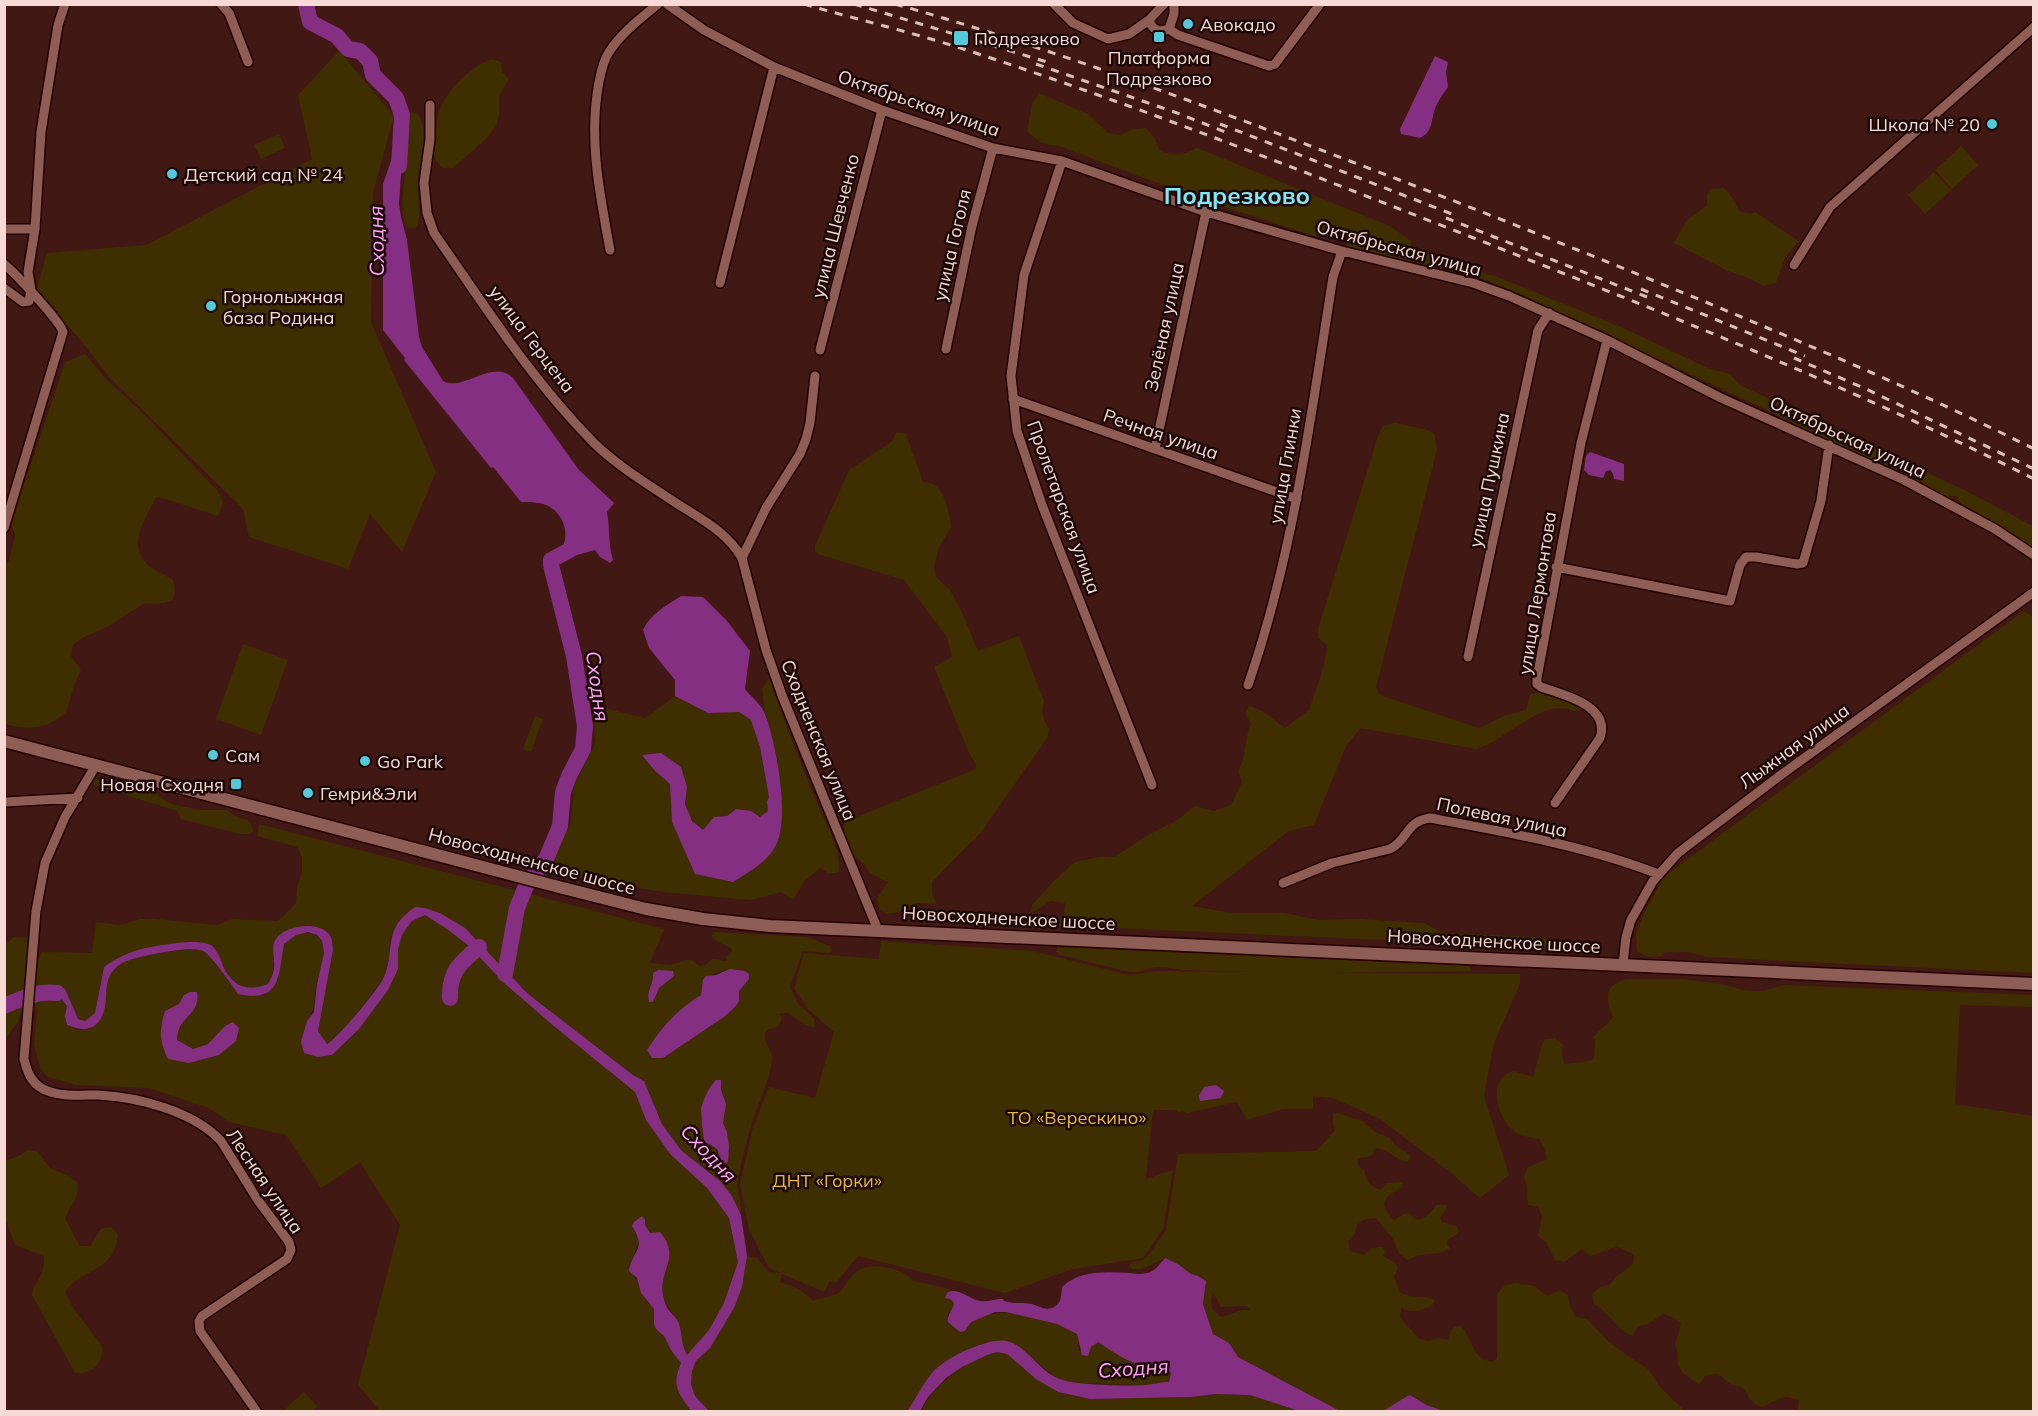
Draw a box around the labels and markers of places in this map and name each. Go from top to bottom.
place label: Авокадо [1200,13,1276,36]
marker: Авокадо [1181,17,1195,31]
place label: Подрезково [974,27,1080,50]
marker: Подрезково [952,29,970,47]
marker: Платформа Подрезково [1152,30,1166,44]
place label: Платформа Подрезково [1106,46,1212,90]
place label: Школа № 20 [1868,113,1980,136]
marker: Школа № 20 [1985,117,1999,131]
place label: Детский сад № 24 [184,163,343,186]
marker: Детский сад № 24 [165,167,179,181]
place label: Горнолыжная база Родина [223,285,343,329]
marker: Горнолыжная база Родина [204,299,218,313]
place label: Сам [225,744,260,767]
marker: Сам [206,748,220,762]
place label: Go Park [377,750,444,773]
marker: Go Park [358,754,372,768]
place label: Новая Сходня [100,773,224,796]
marker: Новая Сходня [229,777,243,791]
place label: Гемри&Эли [320,782,417,805]
marker: Гемри&Эли [301,786,315,800]

